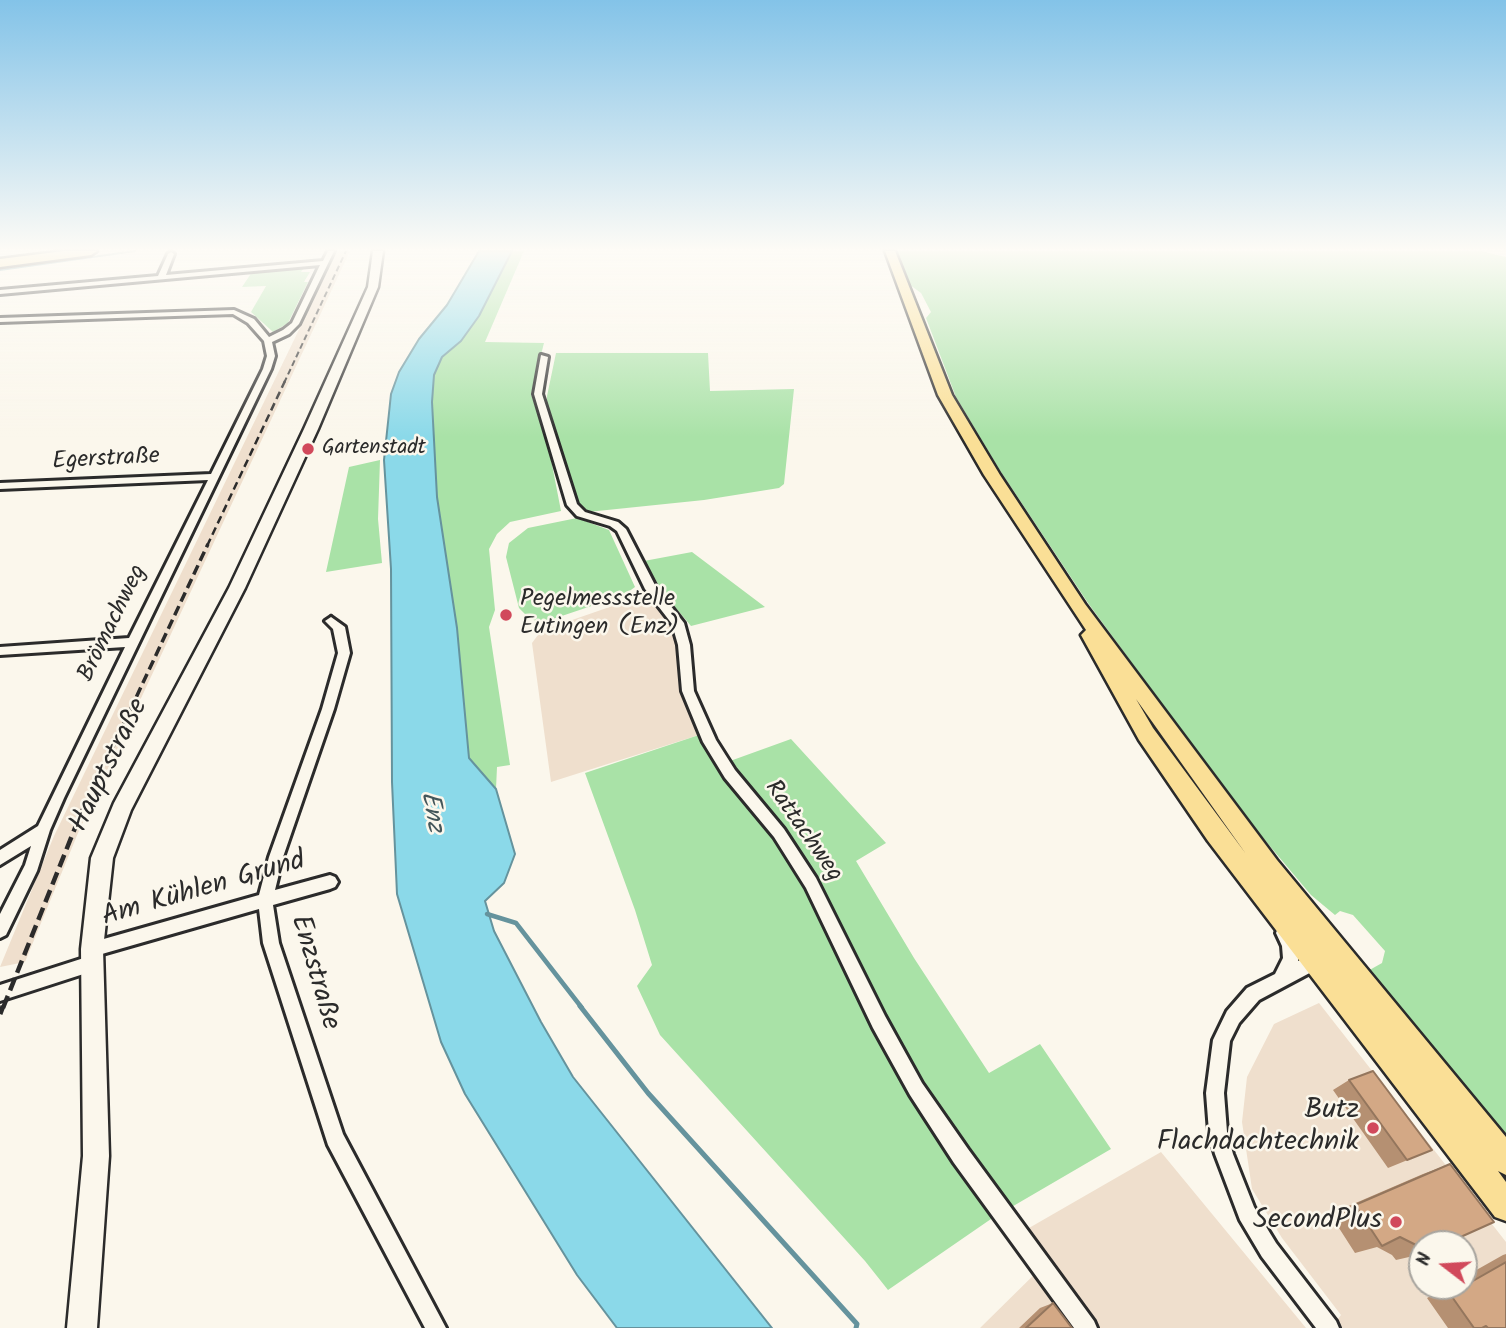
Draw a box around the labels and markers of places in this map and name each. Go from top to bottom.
place label: Gartenstadt [322,436,426,462]
marker: Gartenstadt [300,441,316,457]
place label: Pegelmessstelle Eutingen (Enz) [520,587,679,643]
marker: Pegelmessstelle Eutingen (Enz) [498,607,514,623]
place label: Butz Flachdachtechnik [1157,1095,1359,1161]
marker: Butz Flachdachtechnik [1365,1120,1381,1136]
place label: SecondPlus [1253,1205,1382,1239]
marker: SecondPlus [1388,1214,1404,1230]

